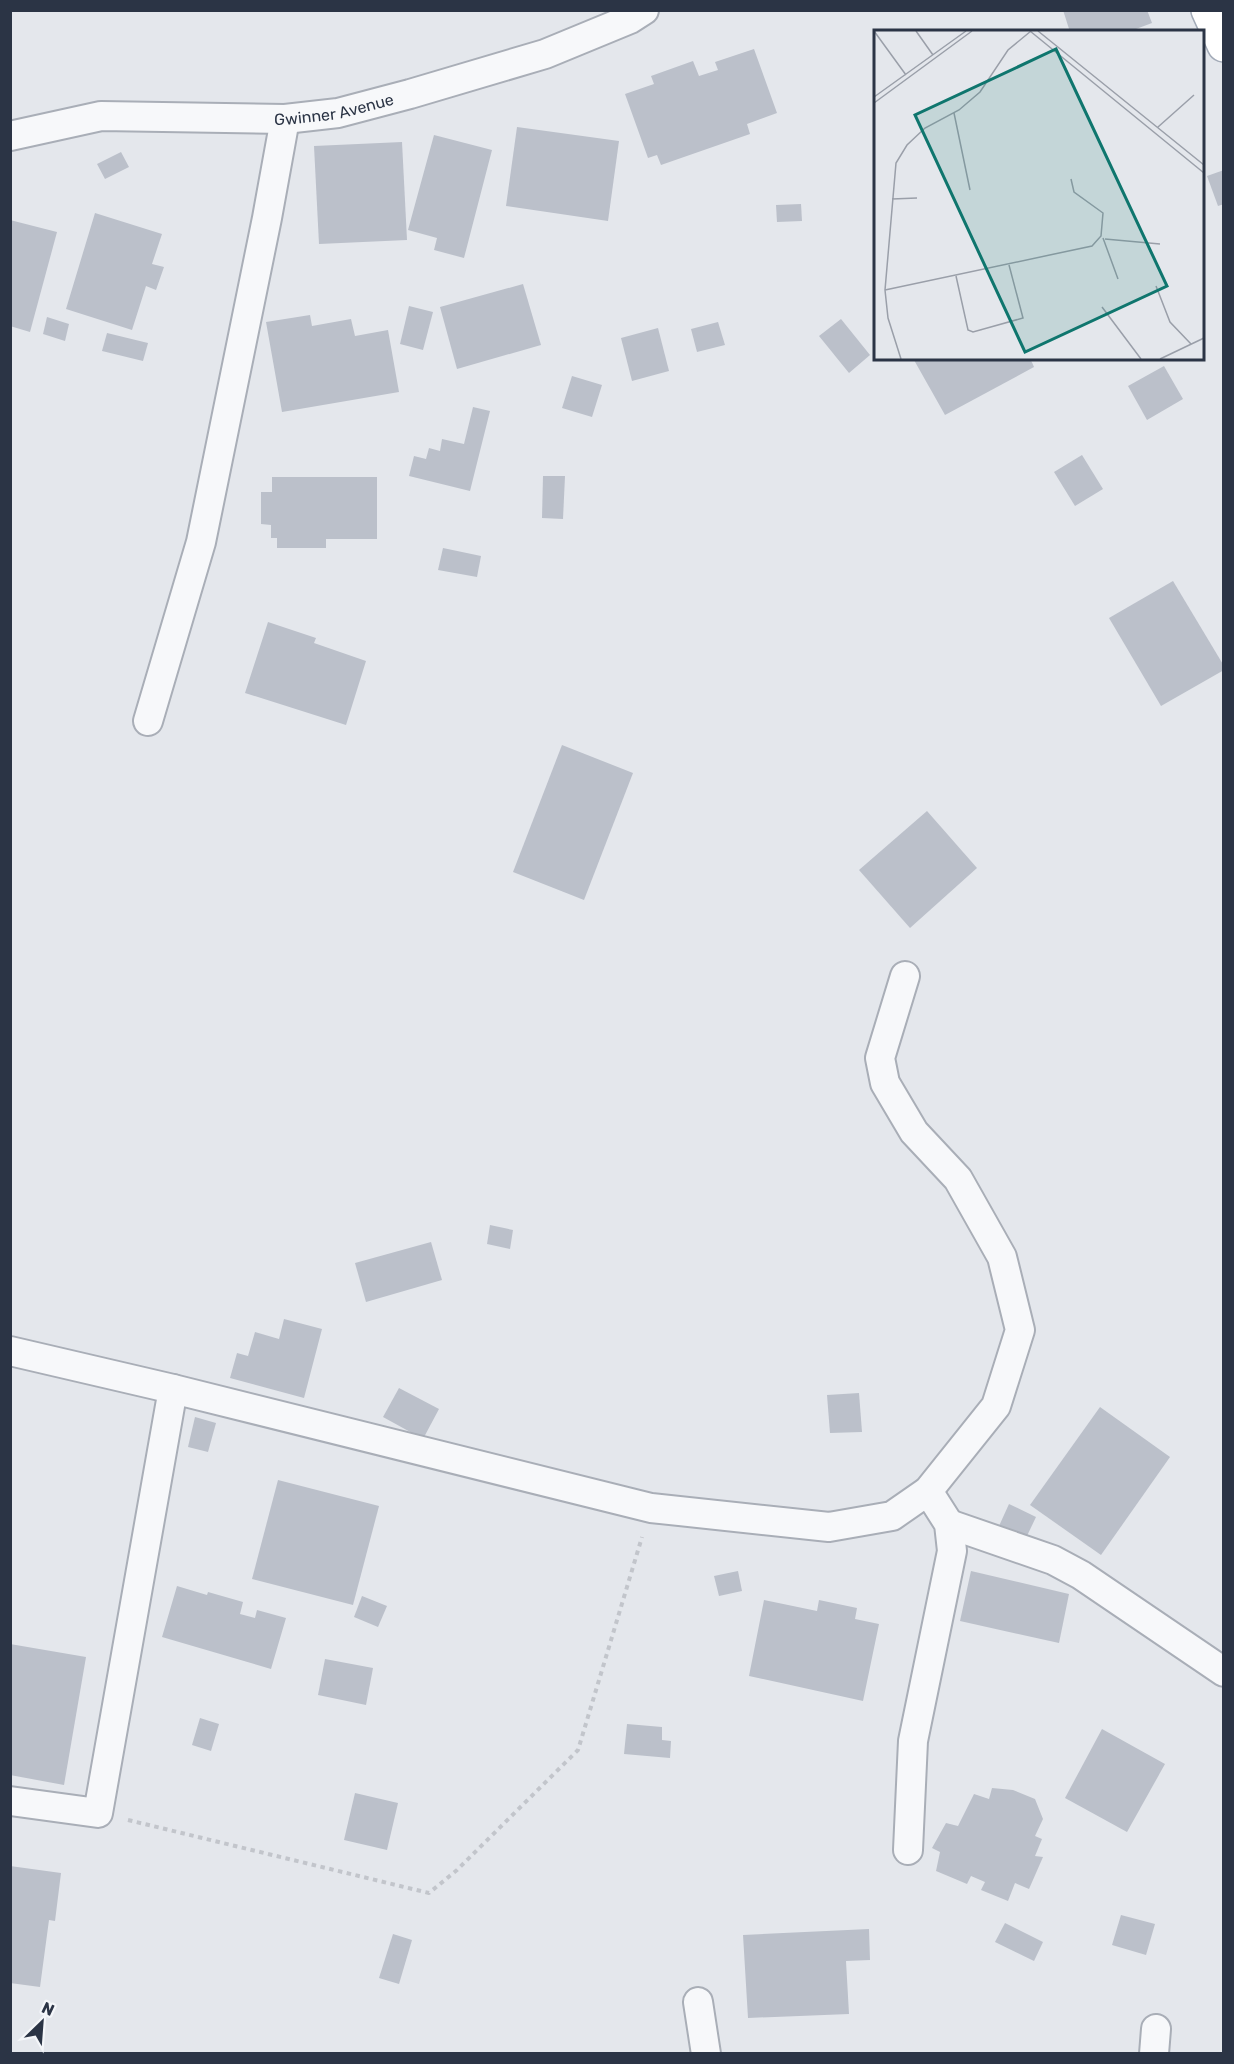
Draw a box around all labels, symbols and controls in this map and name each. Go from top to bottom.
inset map [874,30,1204,360]
street label: Gwinner Avenue [274,90,396,129]
north arrow [12,1992,72,2052]
text: N [39,1998,57,2020]

